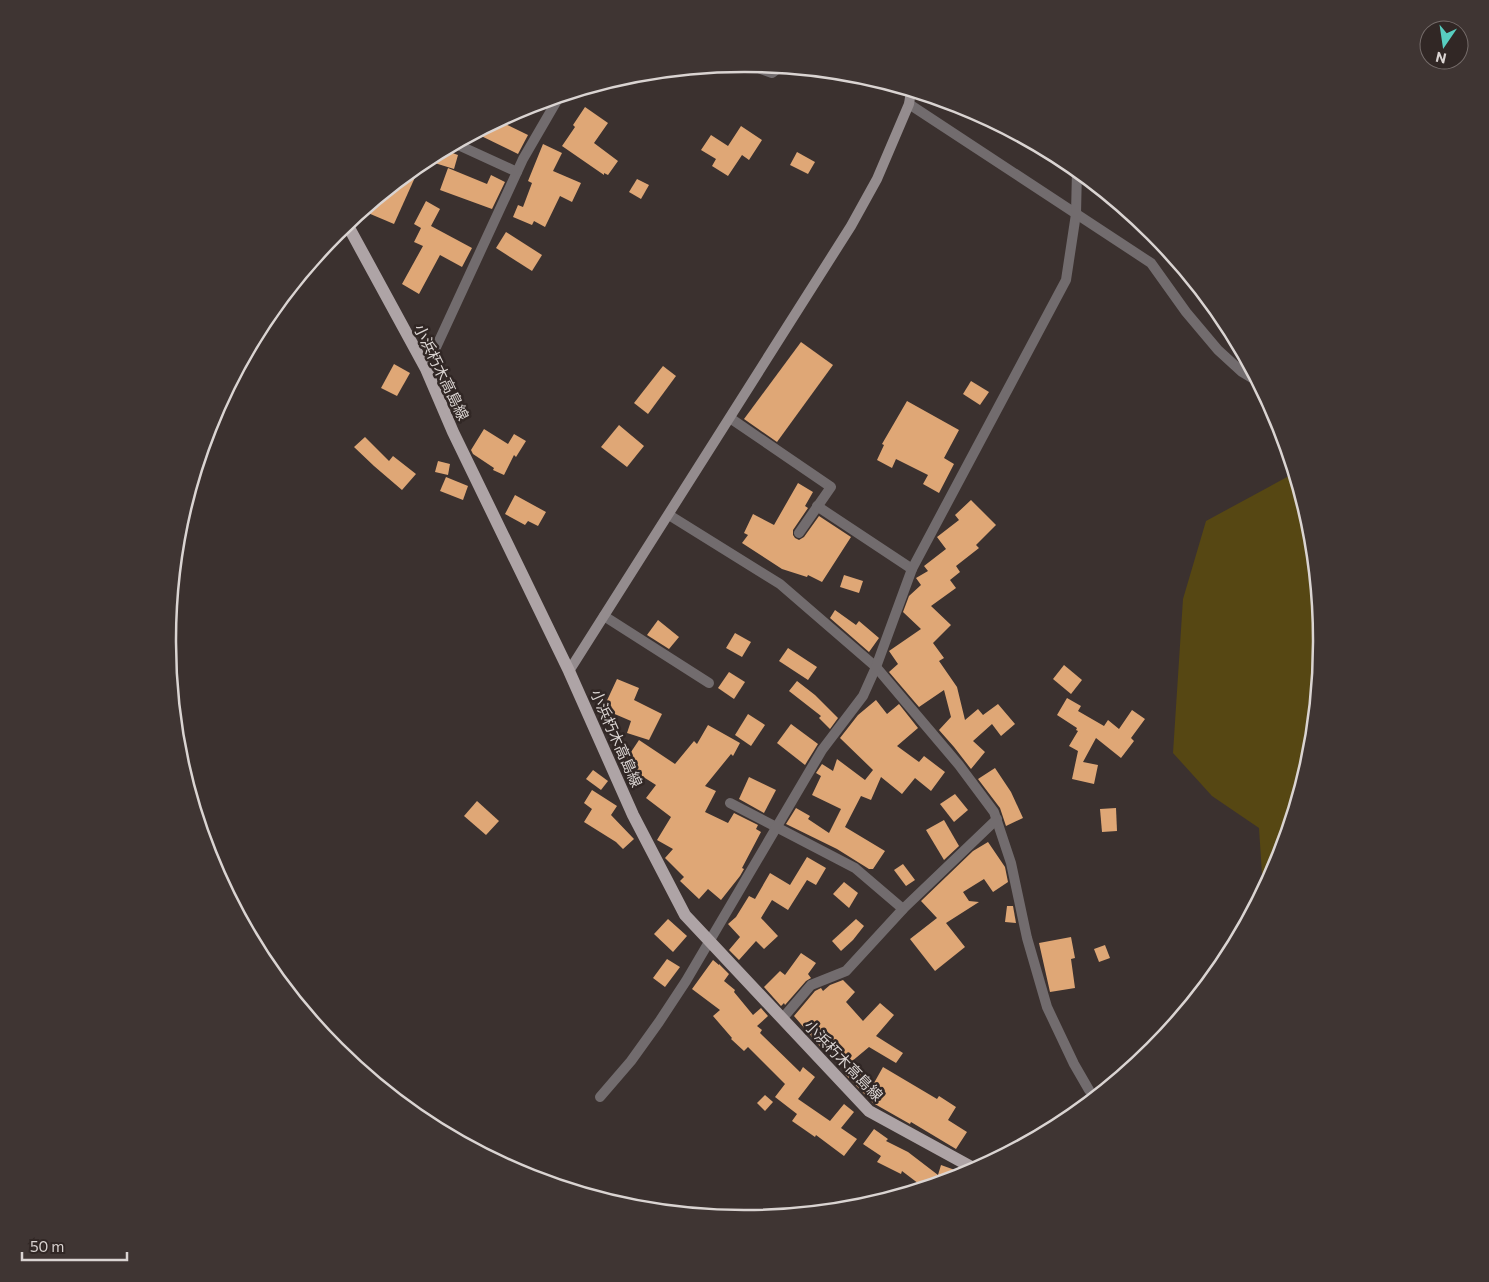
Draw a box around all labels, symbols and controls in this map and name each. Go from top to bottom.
north arrow [1419,20,1469,70]
text: N [1434,49,1448,68]
street label: 小浜朽木高島線 [411,321,473,423]
street label: 小浜朽木高島線 [587,686,647,790]
street label: 小浜朽木高島線 [801,1016,887,1104]
scale bar [22,1230,128,1262]
text: 50 m [30,1237,64,1255]

